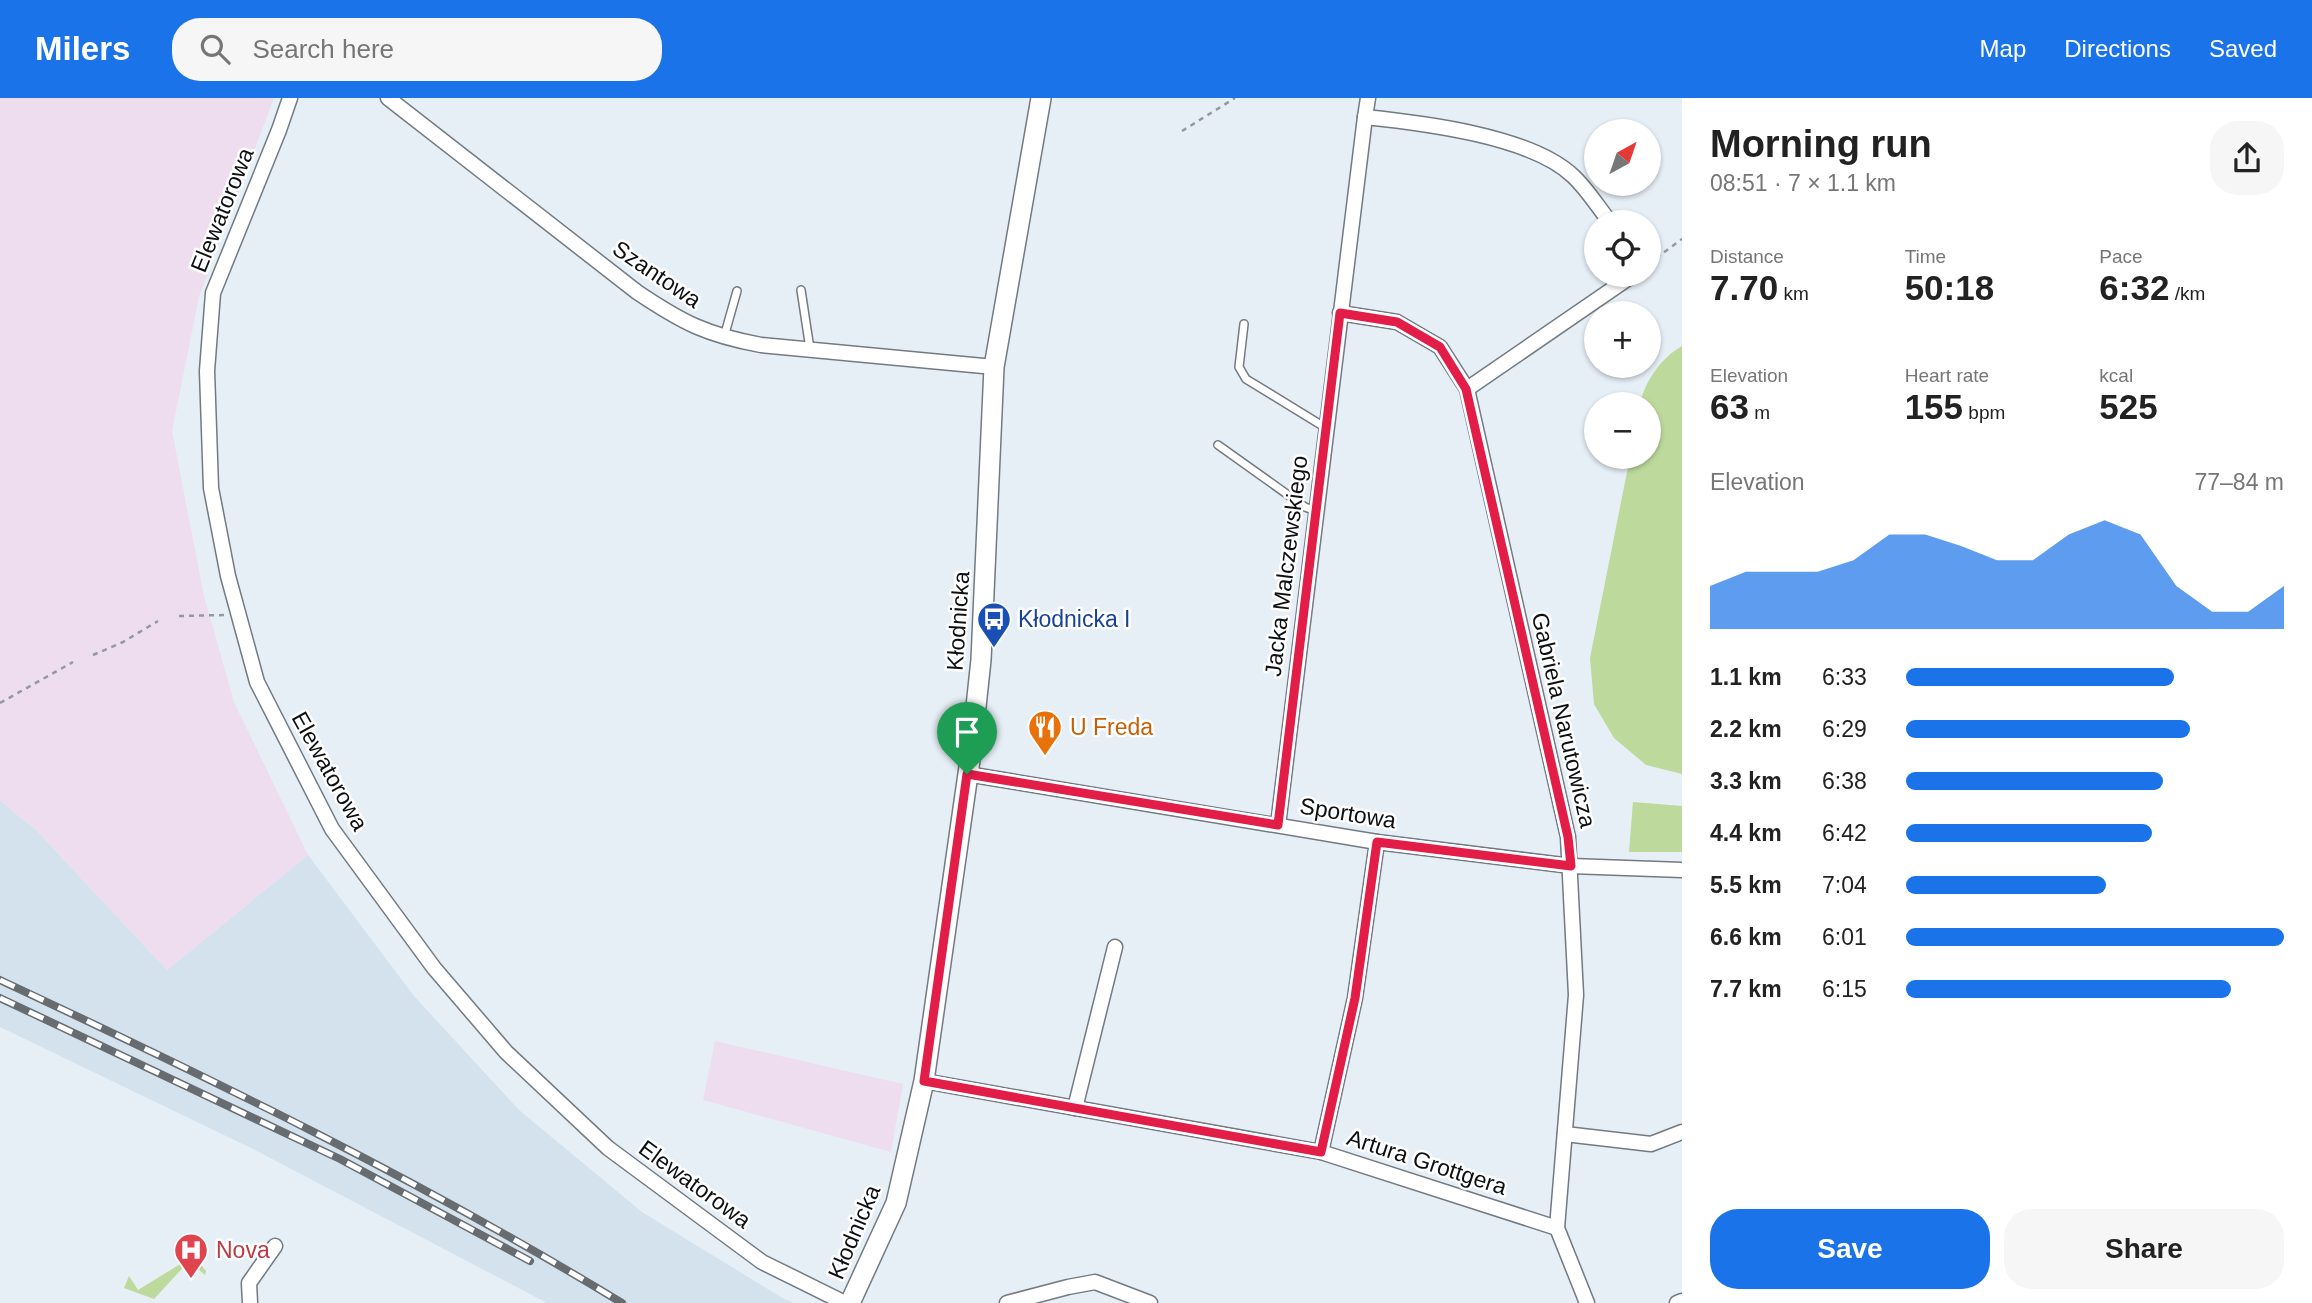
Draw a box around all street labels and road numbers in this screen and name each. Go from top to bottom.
street label: Elewatorowa [185,144,259,276]
street label: Szantowa [608,235,706,313]
street label: Jacka Malczewskiego [1260,454,1312,678]
street label: Kłodnicka [942,570,974,672]
street label: Gabriela Narutowicza [1527,610,1601,830]
street label: Elewatorowa [287,707,373,835]
street label: Sportowa [1298,793,1398,833]
street label: Artura Grottgera [1344,1124,1510,1200]
street label: Elewatorowa [634,1135,756,1233]
street label: Kłodnicka [823,1181,886,1283]

